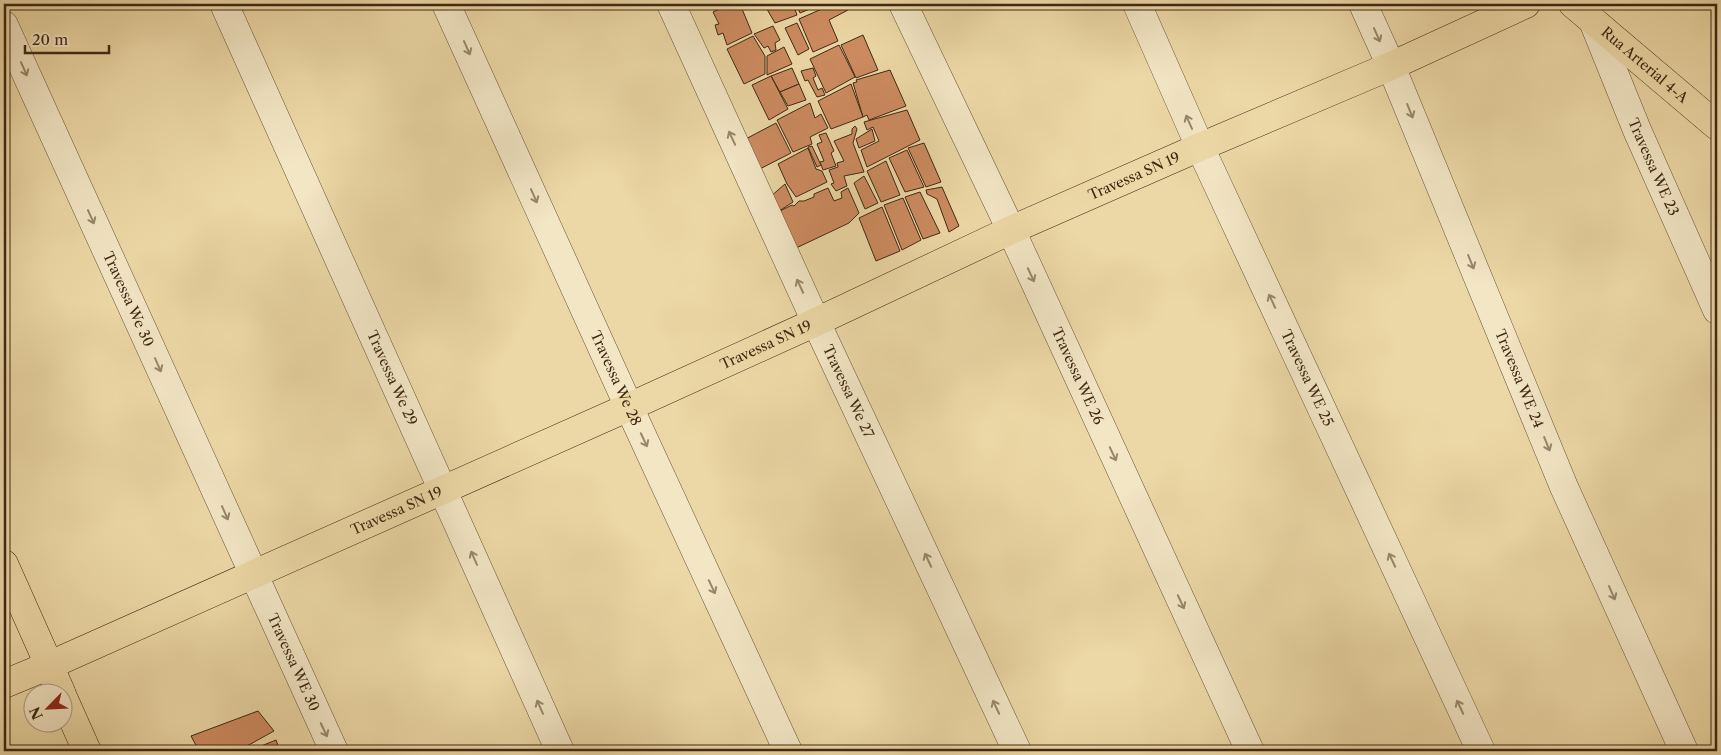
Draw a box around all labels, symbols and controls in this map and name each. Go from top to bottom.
scale bar [25,22,109,54]
street label: Rua Arterial 4-A [1598,23,1692,107]
one-way arrow [1372,27,1382,42]
text: 20 m [32,30,68,49]
one-way arrow [462,40,472,55]
one-way arrow [20,61,29,76]
one-way arrow [1405,103,1415,118]
one-way arrow [1184,115,1194,130]
street label: Travessa WE 23 [1624,116,1683,218]
one-way arrow [727,131,736,146]
street label: Travessa SN 19 [1085,148,1183,204]
one-way arrow [529,188,539,203]
one-way arrow [87,209,96,224]
street label: Travessa We 30 [99,249,158,350]
one-way arrow [1468,254,1477,269]
one-way arrow [1027,267,1036,282]
one-way arrow [794,279,804,294]
one-way arrow [1266,294,1276,309]
street label: Travessa SN 19 [717,316,814,373]
street label: Travessa WE 26 [1048,324,1108,427]
street label: Travessa WE 25 [1277,327,1338,429]
street label: Travessa WE 24 [1491,327,1548,431]
street label: Travessa We 29 [363,328,421,428]
street label: Travessa We 28 [587,328,645,429]
street label: Travessa We 27 [819,342,878,441]
one-way arrow [154,357,163,372]
one-way arrow [640,432,650,447]
one-way arrow [1542,436,1552,451]
one-way arrow [1109,446,1119,461]
street label: Travessa SN 19 [348,482,445,539]
one-way arrow [221,505,230,520]
one-way arrow [469,551,478,566]
one-way arrow [922,553,932,568]
one-way arrow [1387,553,1396,568]
one-way arrow [708,579,718,594]
one-way arrow [1608,585,1618,600]
one-way arrow [1177,594,1186,609]
street label: Travessa WE 30 [264,611,324,714]
north arrow [22,682,72,732]
one-way arrow [535,700,545,715]
one-way arrow [991,700,1001,715]
one-way arrow [1455,700,1465,715]
text: N [25,704,47,723]
one-way arrow [320,722,329,737]

